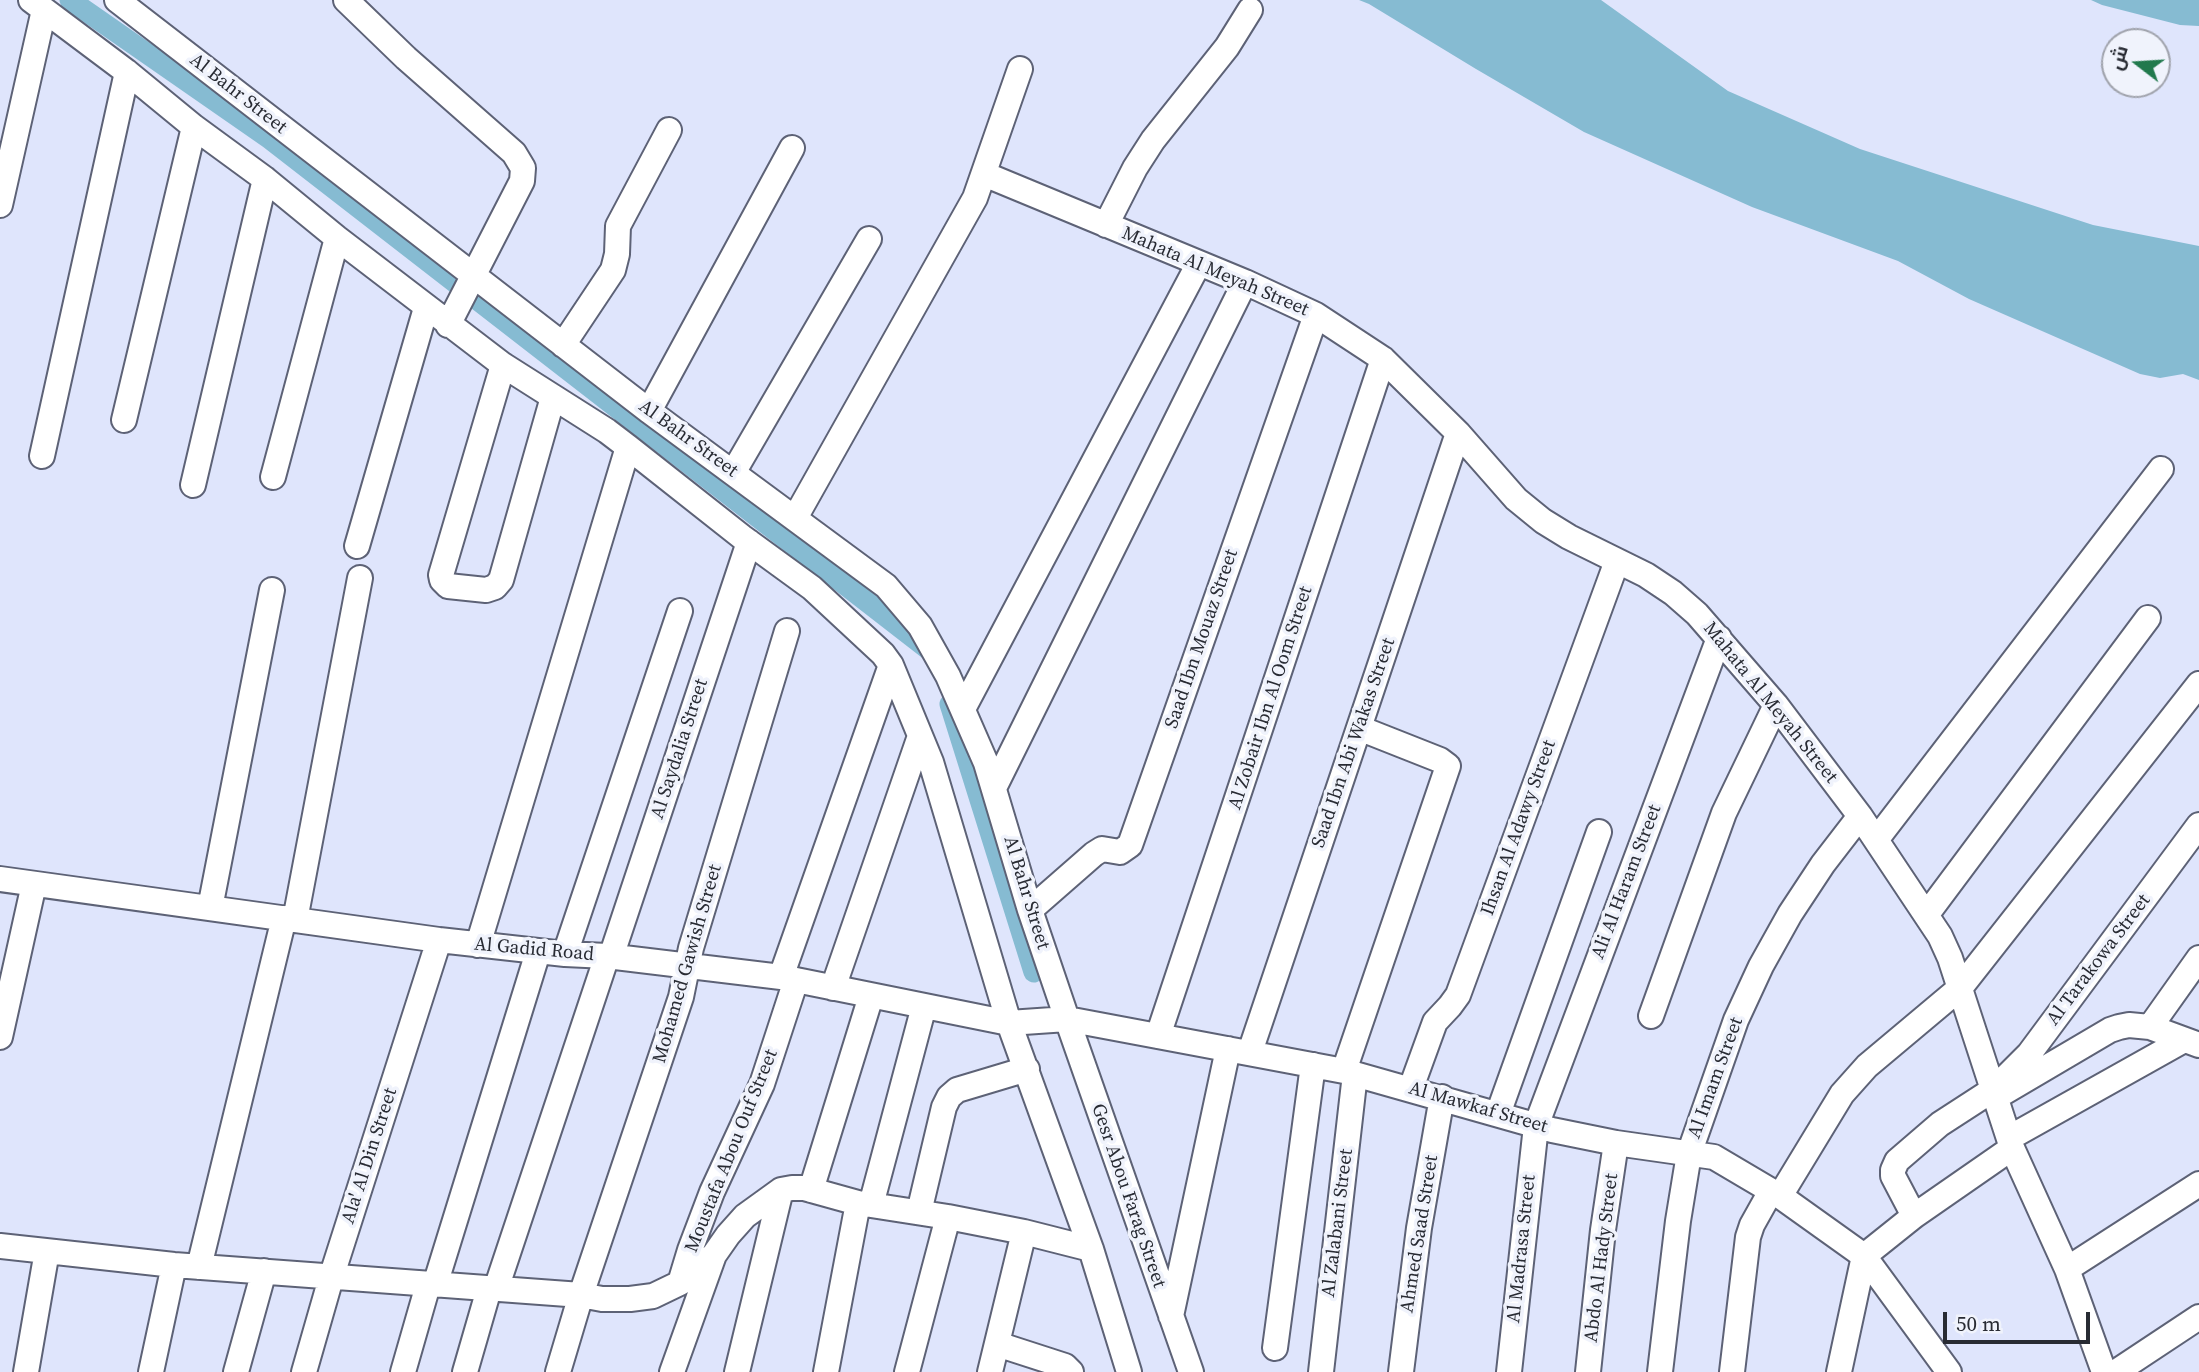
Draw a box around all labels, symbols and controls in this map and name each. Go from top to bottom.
north arrow [2101,28,2171,98]
text: ش [2102,42,2134,73]
street label: Al Bahr Street [185,49,291,139]
street label: Mahata Al Meyah Street [1118,222,1312,322]
street label: Al Bahr Street [634,395,742,483]
street label: Saad Ibn Mouaz Street [1161,546,1243,732]
street label: Al Zobair Ibn Al Oom Street [1224,584,1318,812]
street label: Mahata Al Meyah Street [1698,618,1842,788]
street label: Saad Ibn Abi Wakas Street [1307,635,1401,851]
street label: Al Saydalia Street [647,676,713,822]
street label: Ihsan Al Adawy Street [1477,737,1561,919]
street label: Ali Al Haram Street [1587,802,1667,962]
street label: Al Bahr Street [998,834,1054,952]
street label: Mohamed Gawish Street [649,862,727,1066]
street label: Al Tarakowa Street [2042,890,2156,1030]
street label: Al Gadid Road [473,933,595,967]
street label: Al Imam Street [1684,1014,1748,1142]
street label: Moustafa Abou Ouf Street [681,1046,783,1256]
street label: Al Mawkaf Street [1406,1077,1550,1139]
street label: Ala' Al Din Street [337,1085,403,1227]
street label: Gesr Abou Farag Street [1086,1101,1170,1291]
street label: Al Zalabani Street [1318,1148,1358,1298]
street label: Ahmed Saad Street [1396,1153,1444,1315]
street label: Abdo Al Hady Street [1580,1172,1624,1344]
street label: Al Madrasa Street [1503,1174,1541,1324]
scale bar [1947,1298,2094,1342]
text: 50 m [1956,1309,2001,1338]

